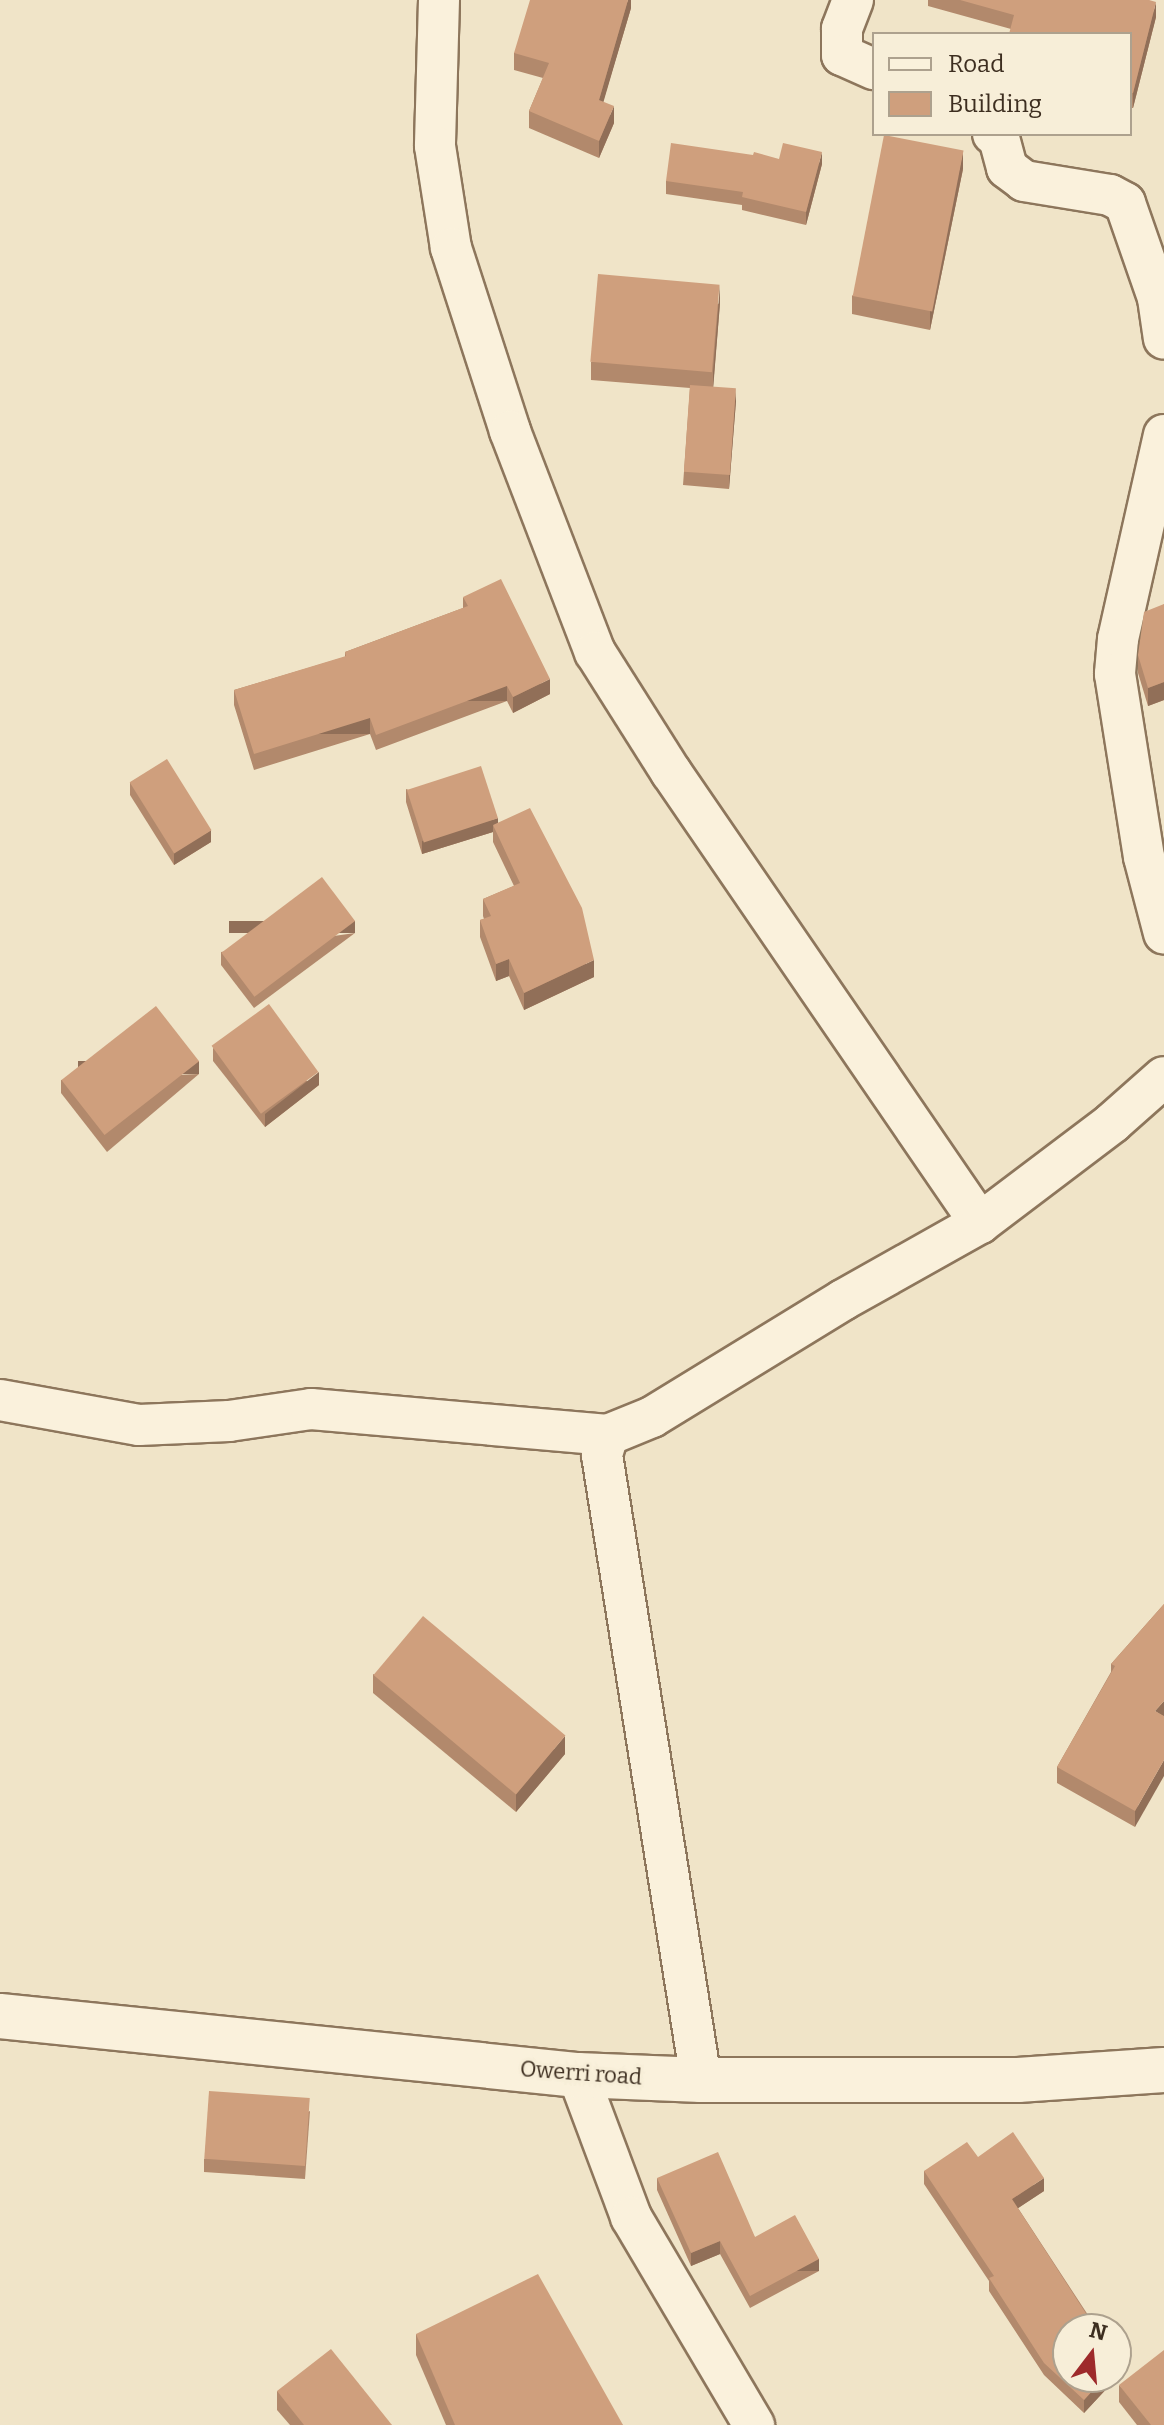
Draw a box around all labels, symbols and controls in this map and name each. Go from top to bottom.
legend [872,32,1132,136]
text: Road [948,50,1004,78]
text: Building [948,90,1042,118]
street label: Owerri road [519,2056,643,2090]
north arrow [1052,2313,1132,2393]
text: N [1086,2316,1110,2347]

